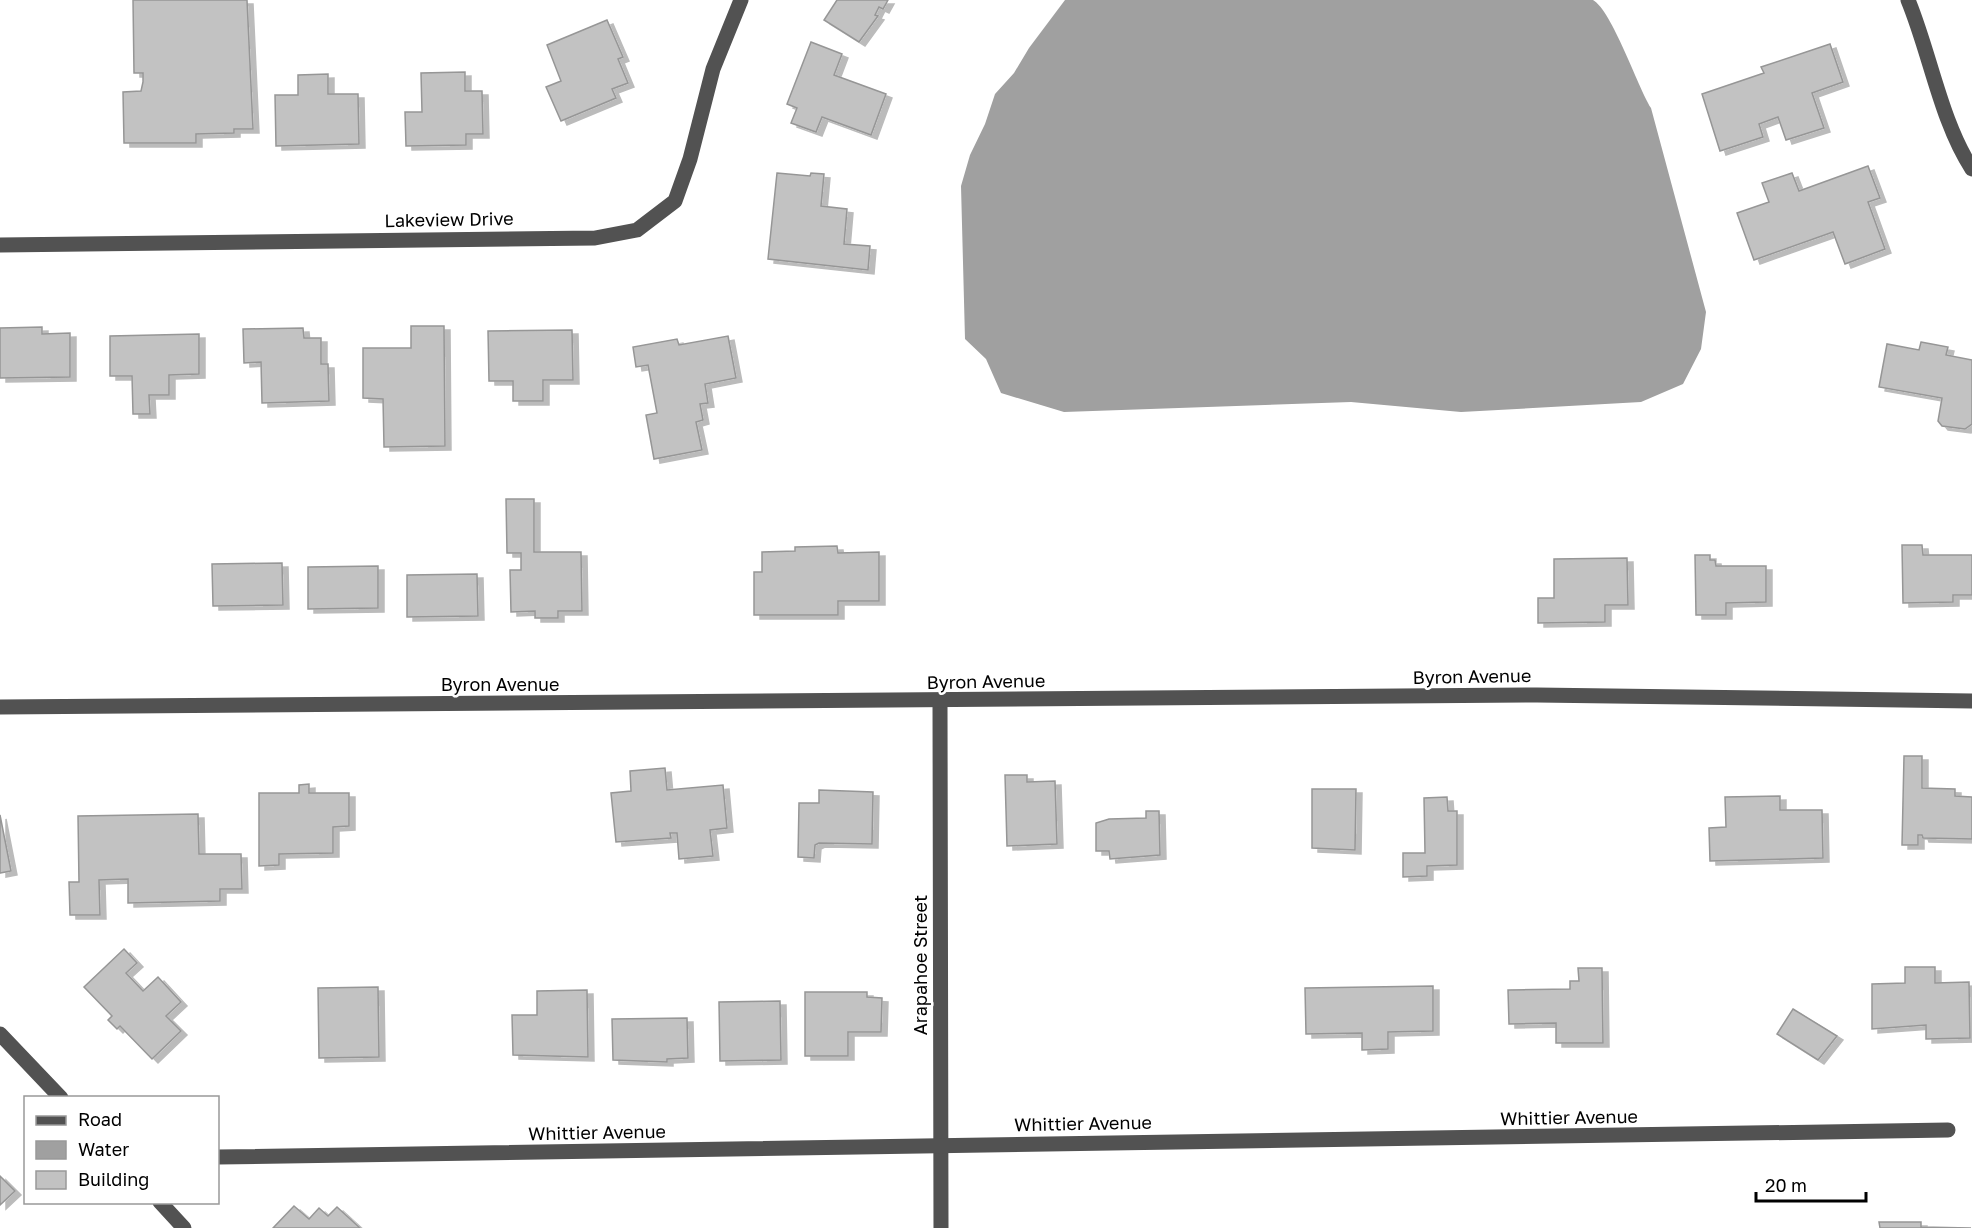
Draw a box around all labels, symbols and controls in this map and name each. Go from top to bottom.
street label: Lakeview Drive [384,207,514,231]
street label: Byron Avenue [1412,664,1532,688]
street label: Byron Avenue [926,669,1046,693]
street label: Byron Avenue [441,673,559,695]
street label: Arapahoe Street [909,895,931,1035]
legend [24,1096,219,1204]
street label: Whittier Avenue [1500,1105,1638,1129]
text: Road [78,1108,122,1130]
street label: Whittier Avenue [1014,1111,1152,1135]
street label: Whittier Avenue [528,1120,666,1144]
text: Water [78,1138,129,1160]
scale bar [1756,1165,1866,1203]
text: Building [78,1168,149,1190]
text: 20 m [1765,1174,1807,1196]

